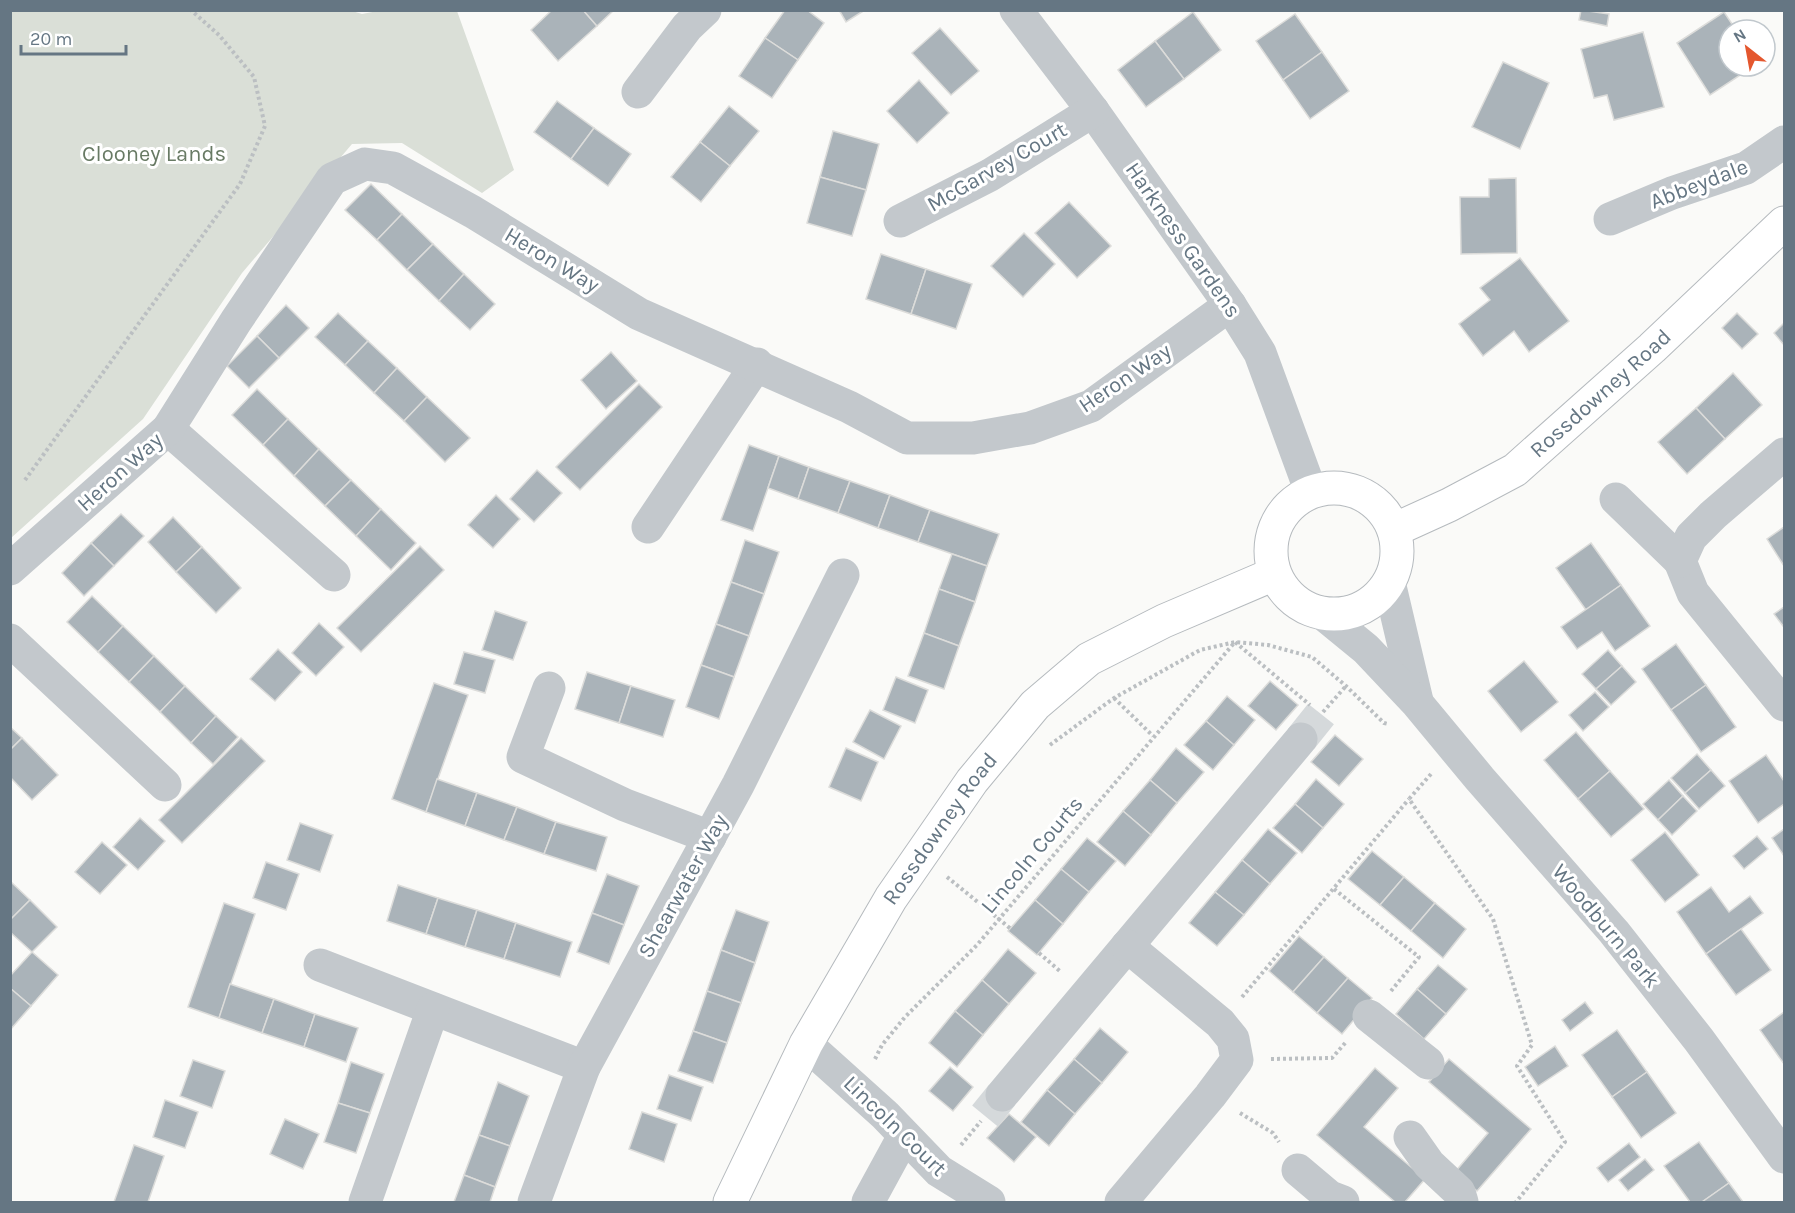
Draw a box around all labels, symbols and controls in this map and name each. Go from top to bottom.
scale bar [21,18,126,56]
north arrow [1717,18,1777,78]
text: N [1730,24,1749,47]
text: 20 m [30,28,72,50]
street label: McGarvey Court [922,116,1072,218]
park label: Clooney Lands [82,141,226,167]
street label: Abbeydale [1646,153,1752,215]
street label: Harkness Gardens [1120,157,1246,323]
street label: Heron Way [500,222,604,298]
street label: Rossdowney Road [1525,324,1677,463]
street label: Heron Way [1074,338,1176,418]
street label: Heron Way [72,427,168,517]
street label: Rossdowney Road [877,748,1003,910]
street label: Lincoln Courts [976,791,1088,919]
street label: Shearwater Way [633,810,733,962]
street label: Woodburn Park [1547,859,1665,993]
street label: Lincoln Court [838,1070,952,1182]

